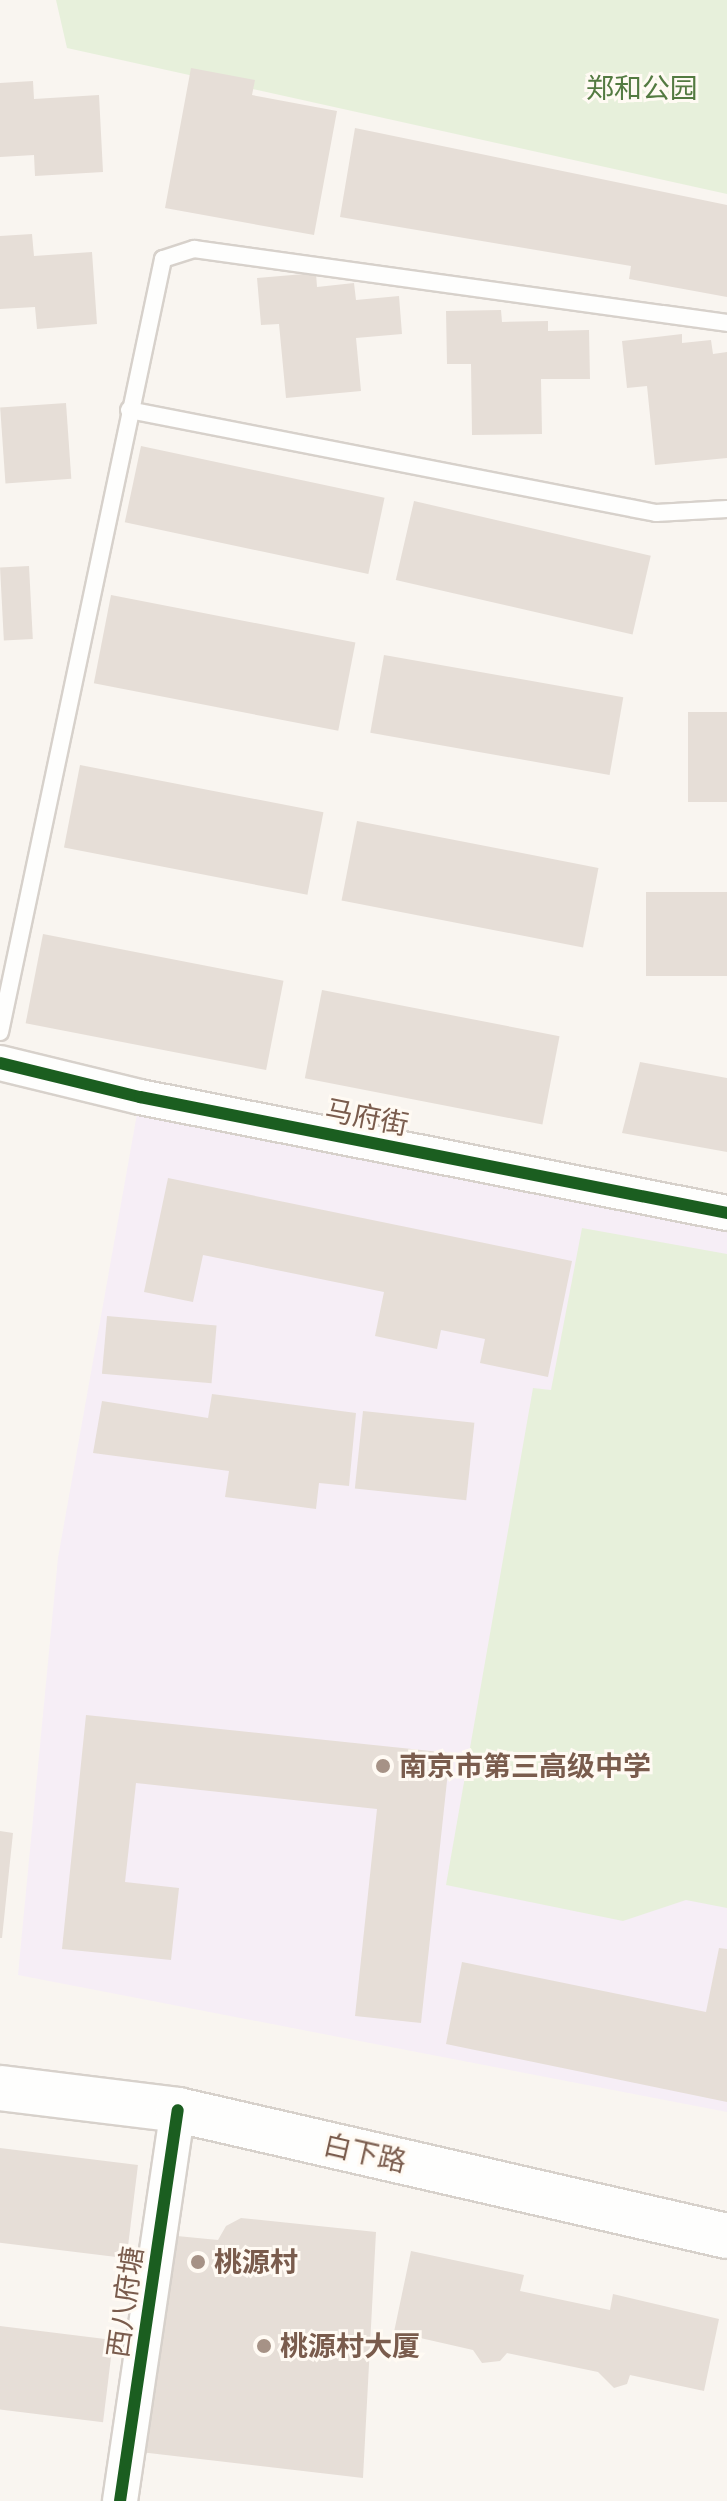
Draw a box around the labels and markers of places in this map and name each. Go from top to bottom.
place label: 南京市第三高级中学 [399,1749,651,1783]
marker: 南京市第三高级中学 [374,1757,392,1775]
place label: 桃源村 [214,2245,298,2279]
marker: 桃源村 [189,2253,207,2271]
place label: 桃源村大厦 [280,2329,420,2363]
marker: 桃源村大厦 [255,2337,273,2355]

